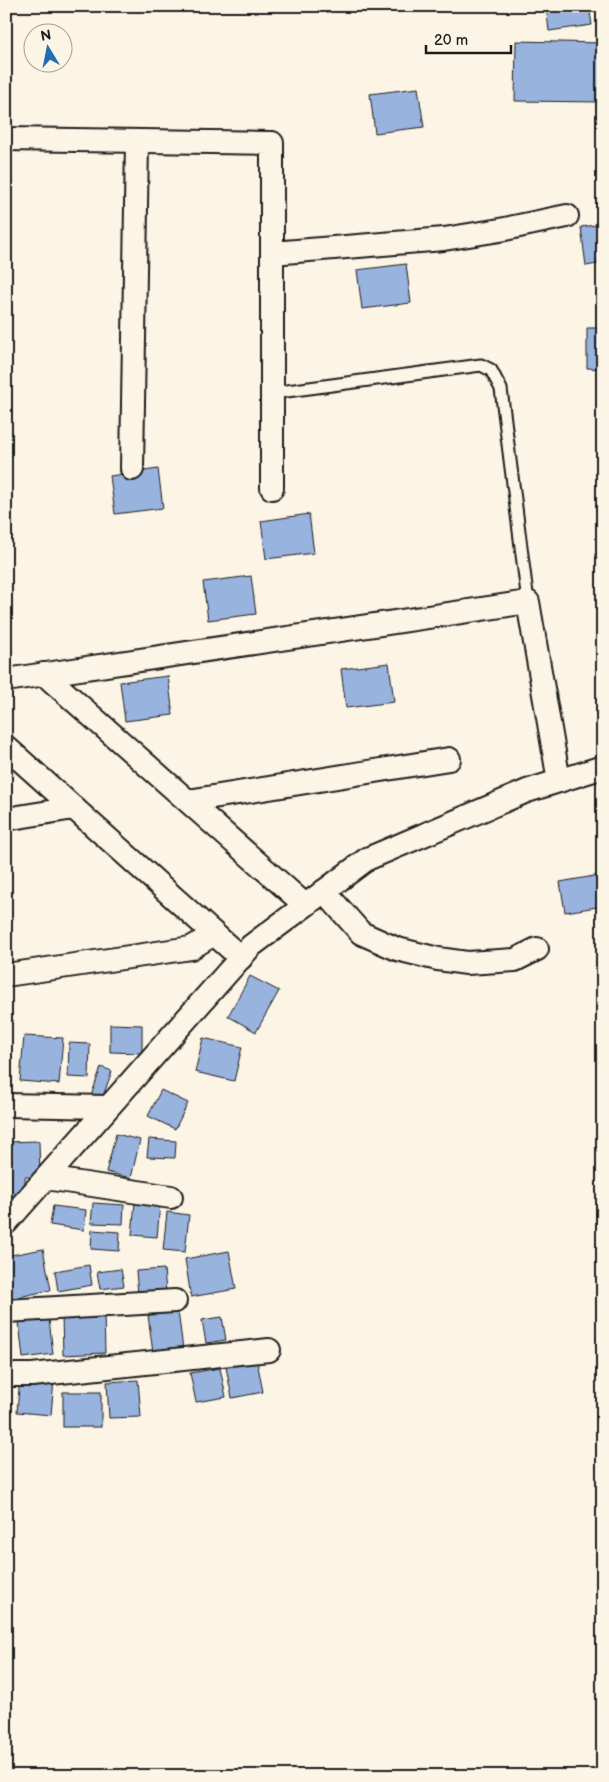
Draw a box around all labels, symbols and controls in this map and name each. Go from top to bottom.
north arrow [22,22,72,72]
scale bar [426,22,512,54]
text: N [39,26,52,45]
text: 20 m [434,31,468,50]

